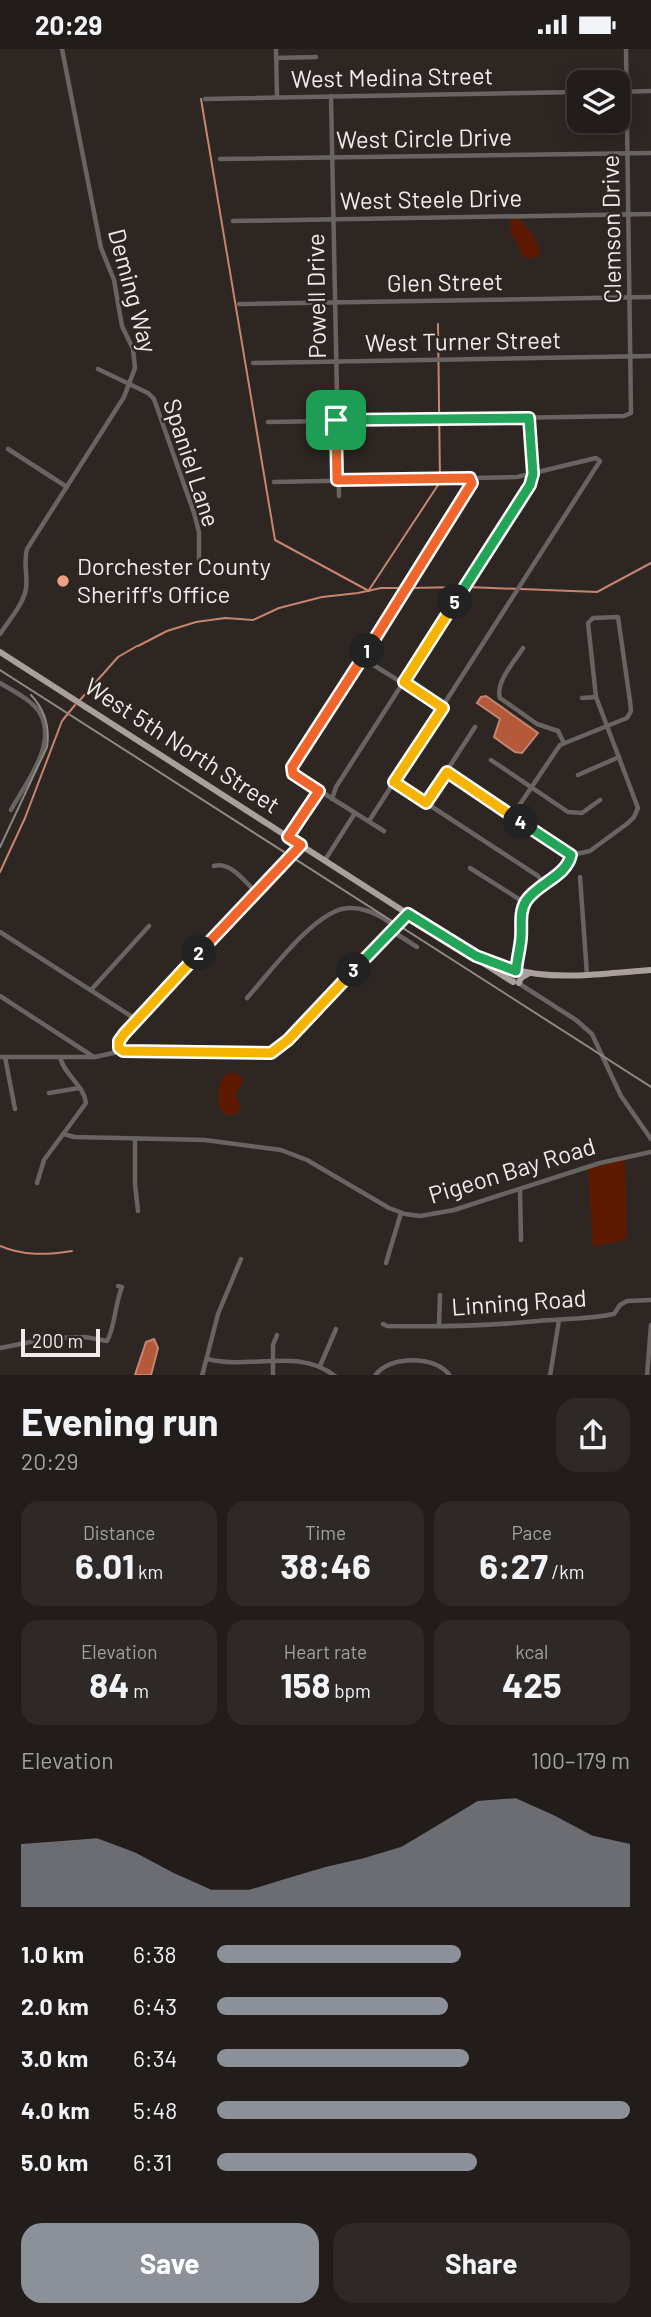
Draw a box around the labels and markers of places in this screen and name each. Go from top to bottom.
pin [306,390,366,450]
place label: Dorchester County Sheriff's Office [77,551,271,608]
marker: Dorchester County Sheriff's Office [55,573,71,589]
pin: 5 [438,585,472,619]
pin: 1 [350,633,384,669]
pin: 4 [504,805,538,839]
pin: 2 [182,935,216,971]
pin: 3 [336,953,372,988]

